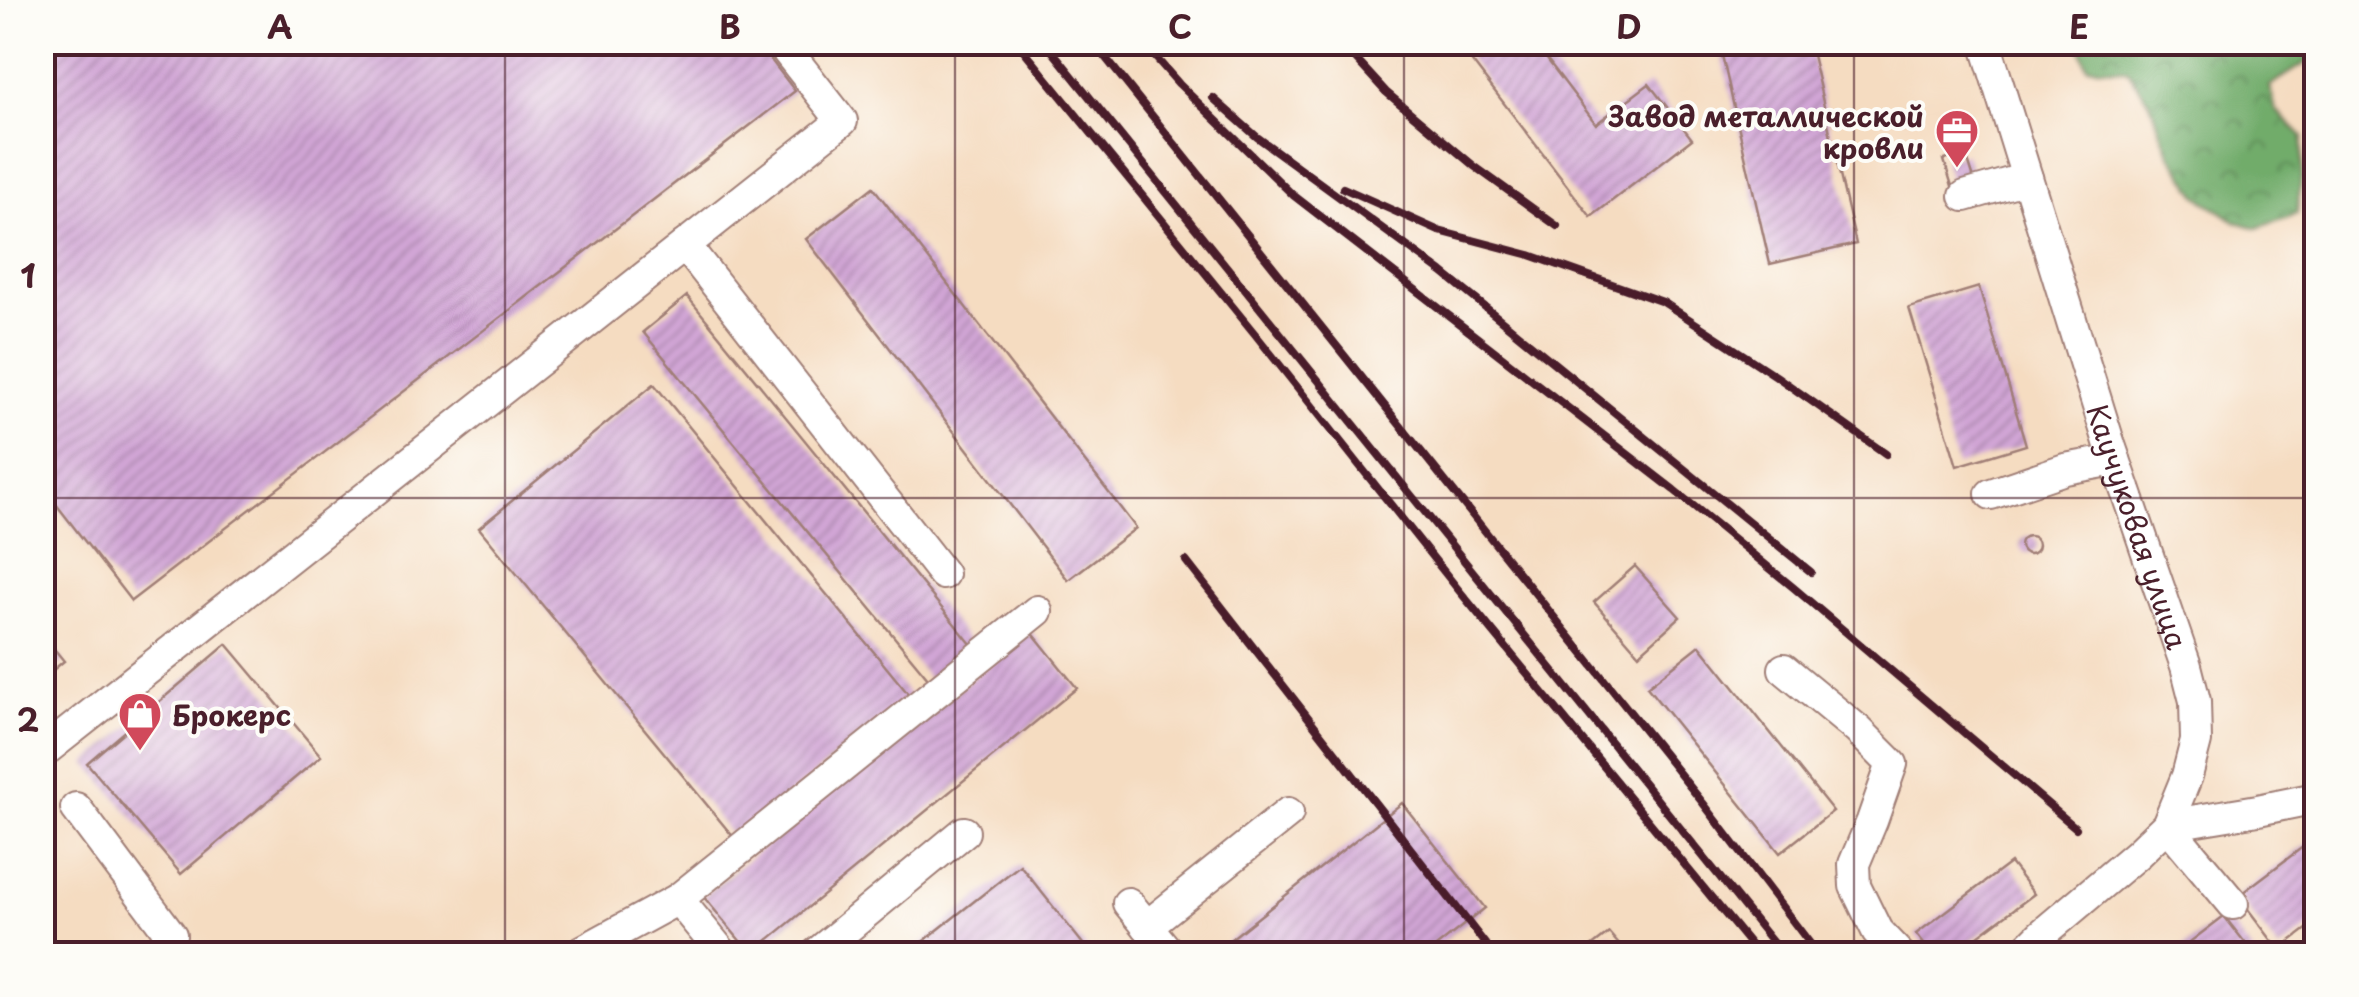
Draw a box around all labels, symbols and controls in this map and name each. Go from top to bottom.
text: A [267,2,293,50]
text: B [719,2,741,50]
text: C [1168,2,1192,50]
text: D [1616,2,1642,50]
text: E [2069,2,2089,50]
place label: Завод металлической кровли [1608,94,1924,169]
office icon: Завод металлической кровли [1934,108,1980,169]
text: 1 [20,251,36,299]
street label: Каучуковая улица [2077,399,2200,655]
shop icon: Брокерс [117,691,163,752]
place label: Брокерс [172,693,291,736]
text: 2 [17,695,39,743]

